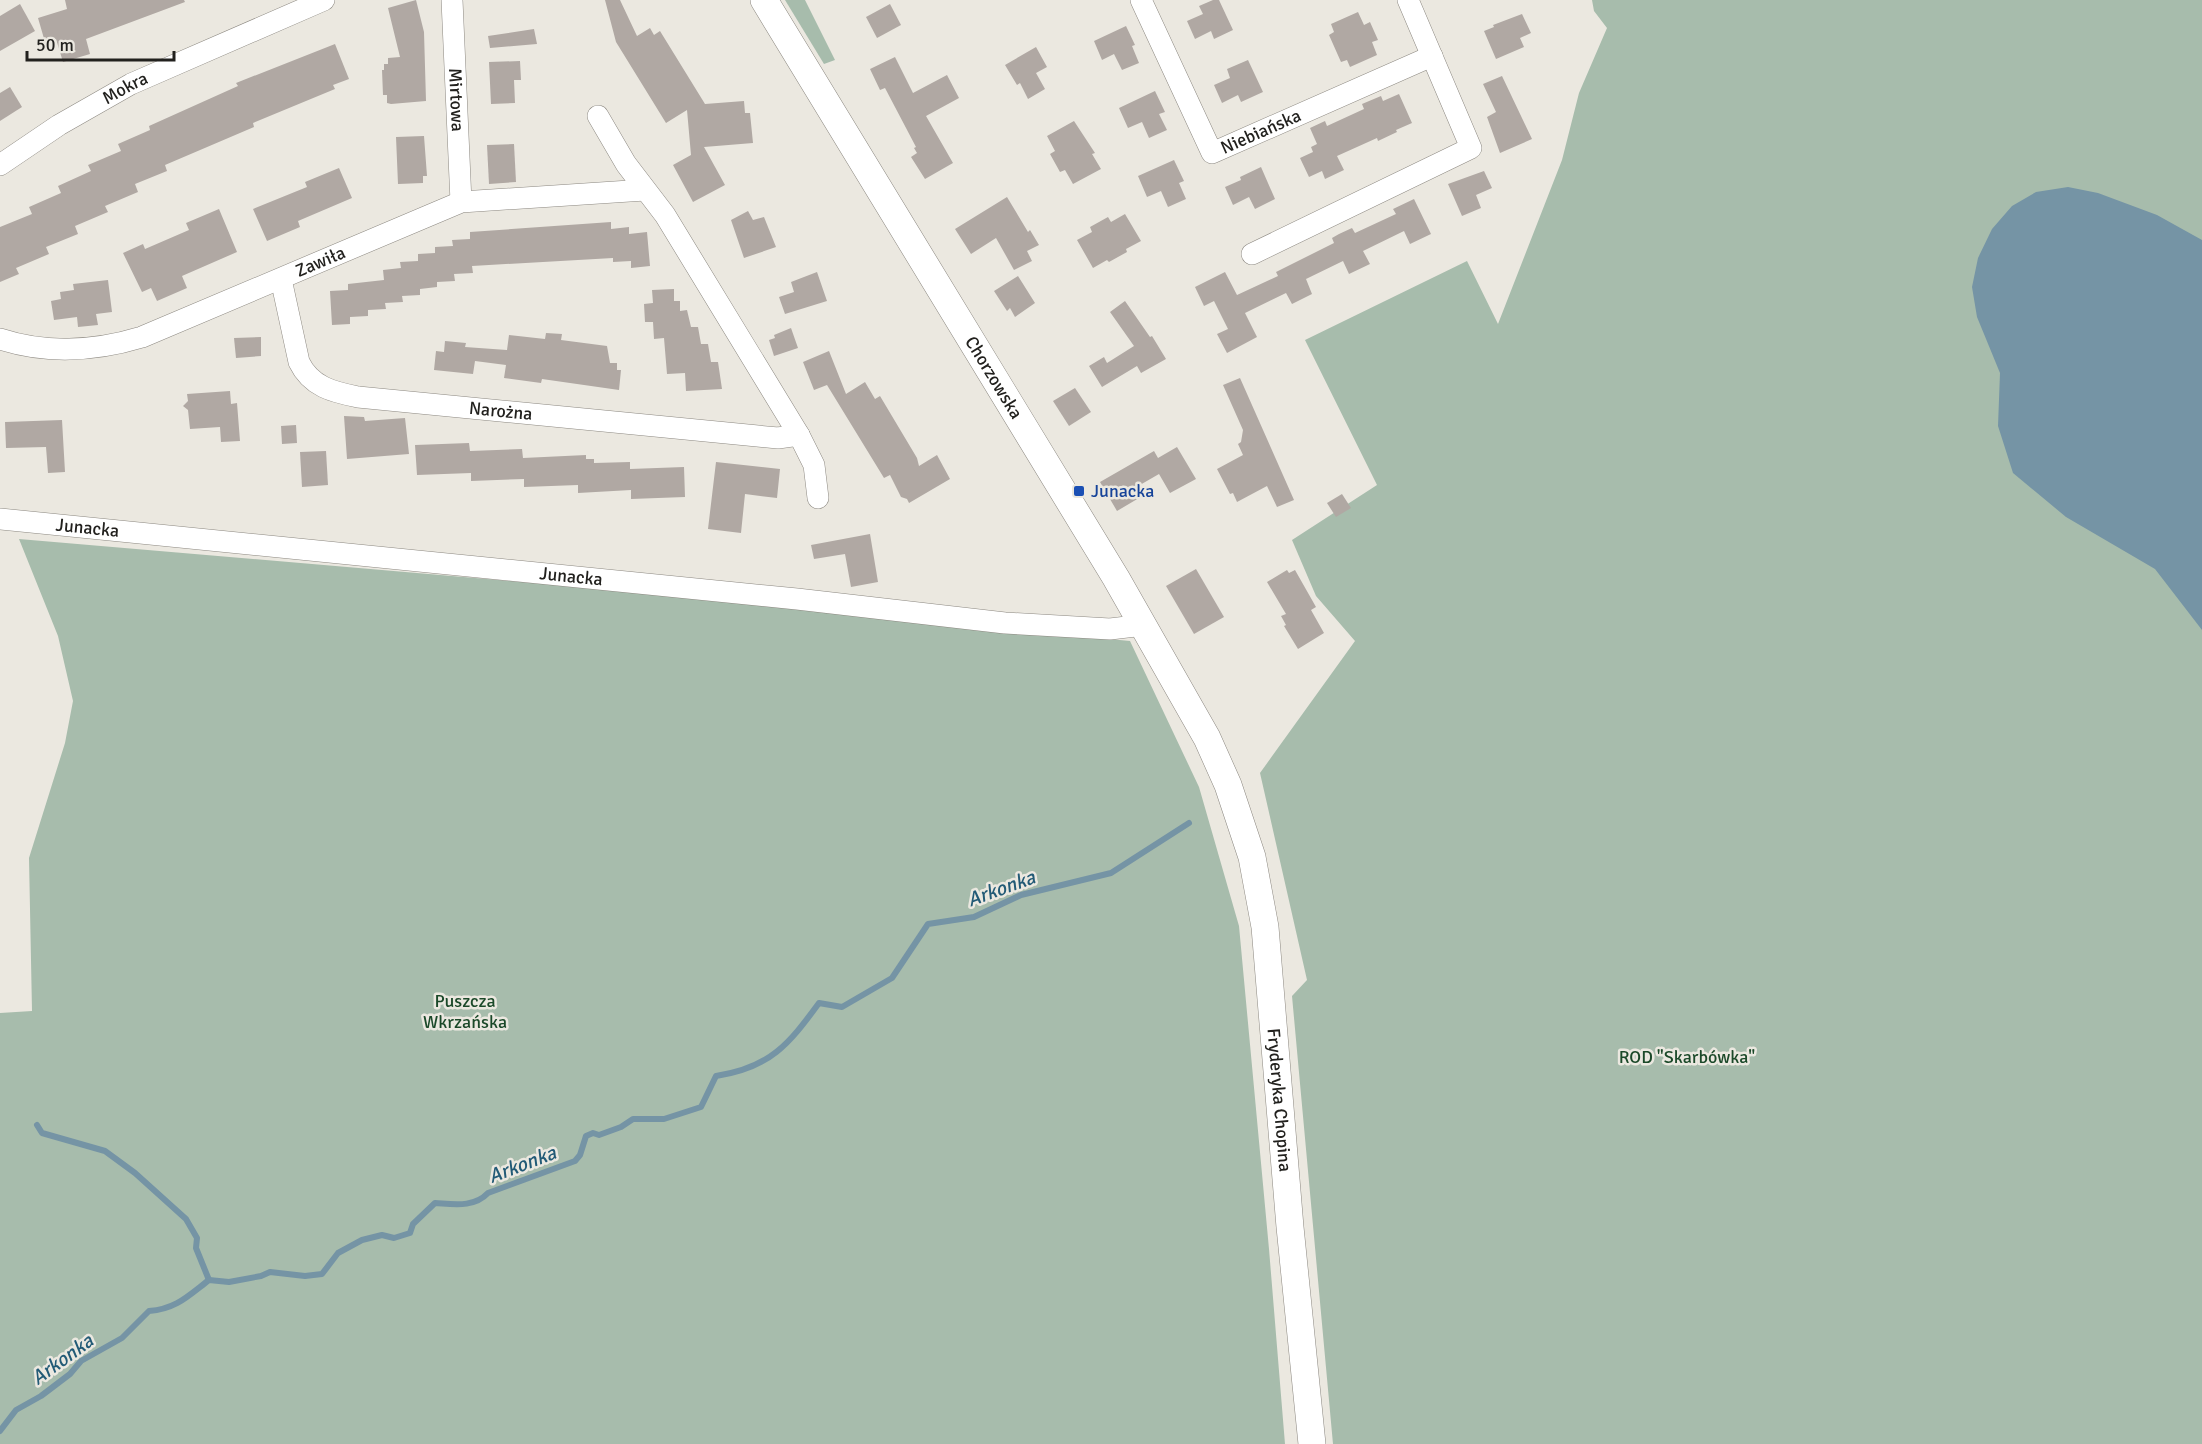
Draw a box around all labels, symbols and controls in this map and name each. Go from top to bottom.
scale bar [27,24,174,62]
text: 50 m [36,34,74,56]
street label: Mokra [98,67,151,109]
street label: Mirtowa [444,68,469,132]
street label: Niebiańska [1217,104,1304,159]
street label: Zawiła [292,241,349,282]
street label: Chorzowska [960,332,1027,423]
street label: Narożna [468,397,534,425]
place label: Junacka [1091,480,1154,502]
marker: Junacka [1072,484,1086,498]
street label: Junacka [55,514,120,542]
street label: Junacka [538,562,604,590]
water label: Arkonka [964,864,1039,912]
park label: Puszcza Wkrzańska [423,990,507,1033]
street label: Fryderyka Chopina [1262,1027,1296,1173]
park label: ROD "Skarbówka" [1619,1046,1755,1068]
water label: Arkonka [485,1140,560,1189]
water label: Arkonka [26,1328,99,1390]

